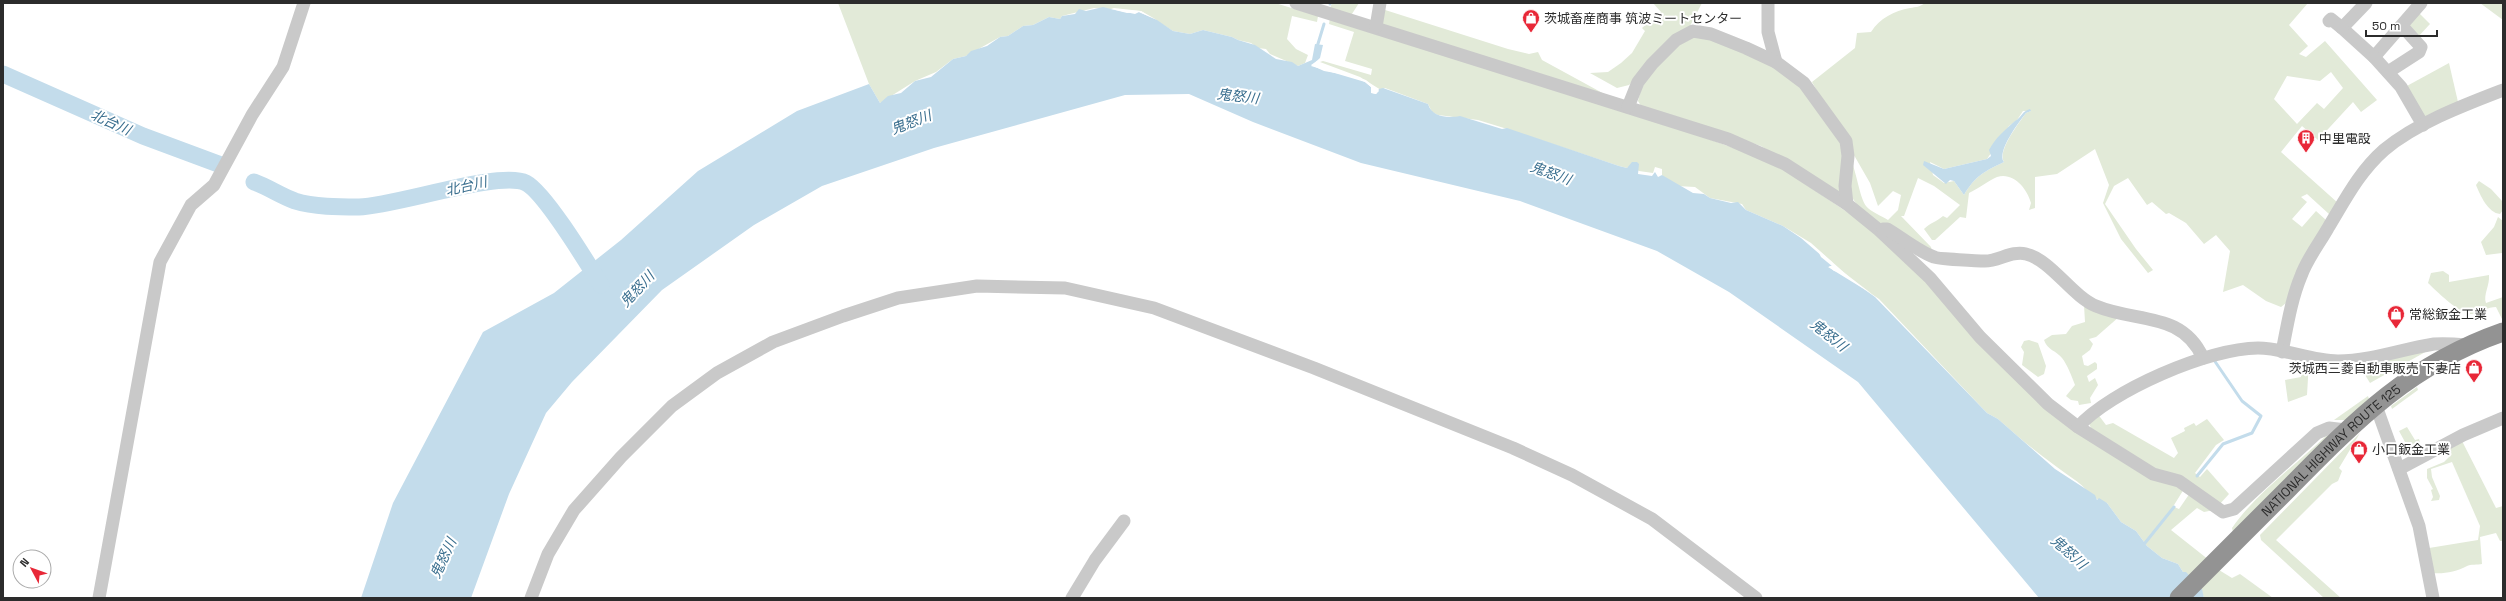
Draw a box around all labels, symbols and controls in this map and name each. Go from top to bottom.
shop icon: 茨城畜産商事 筑波ミートセンター [1521,8,1541,33]
place label: 茨城畜産商事 筑波ミートセンター [1544,10,1742,27]
scale bar [2366,12,2437,38]
text: 50 m [2372,18,2400,34]
water label: 鬼怒川 [1216,85,1262,108]
water label: 北台川 [88,105,136,140]
water label: 鬼怒川 [888,105,936,138]
building icon: 中里電設 [2296,128,2316,153]
place label: 中里電設 [2319,130,2371,147]
water label: 鬼怒川 [1528,157,1576,189]
water label: 北台川 [444,172,490,199]
water label: 鬼怒川 [616,266,659,310]
shop icon: 常総鈑金工業 [2386,304,2406,329]
place label: 常総鈑金工業 [2409,306,2487,323]
water label: 鬼怒川 [1807,315,1853,356]
shop icon: 茨城西三菱自動車販売 下妻店 [2464,358,2484,383]
place label: 茨城西三菱自動車販売 下妻店 [2289,360,2461,377]
street label: NATIONAL HIGHWAY ROUTE 125 [2257,380,2404,520]
shop icon: 小口鈑金工業 [2349,439,2369,464]
place label: 小口鈑金工業 [2372,441,2450,458]
water label: 鬼怒川 [2047,531,2092,574]
water label: 鬼怒川 [426,533,461,581]
north arrow [12,549,52,589]
text: N [17,555,32,570]

